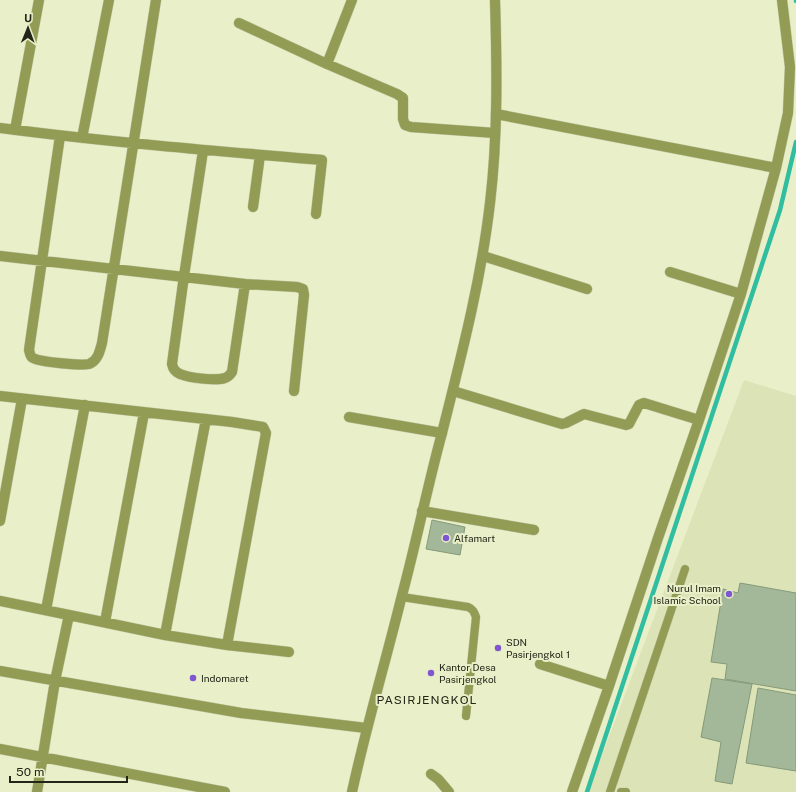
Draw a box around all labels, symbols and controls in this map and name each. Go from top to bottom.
north arrow [8,8,48,48]
text: U [24,12,32,24]
place label: Alfamart [454,532,495,544]
marker: Alfamart [441,533,451,543]
place label: Nurul Imam Islamic School [654,582,721,606]
marker: Nurul Imam Islamic School [724,589,734,599]
place label: SDN Pasirjengkol 1 [506,636,570,660]
marker: SDN Pasirjengkol 1 [493,643,503,653]
place label: Kantor Desa Pasirjengkol [439,661,497,685]
marker: Kantor Desa Pasirjengkol [426,668,436,678]
place label: Indomaret [201,672,249,684]
marker: Indomaret [188,673,198,683]
district label: PASIRJENGKOL [377,693,477,707]
scale bar [10,758,127,784]
text: 50 m [16,765,44,779]

